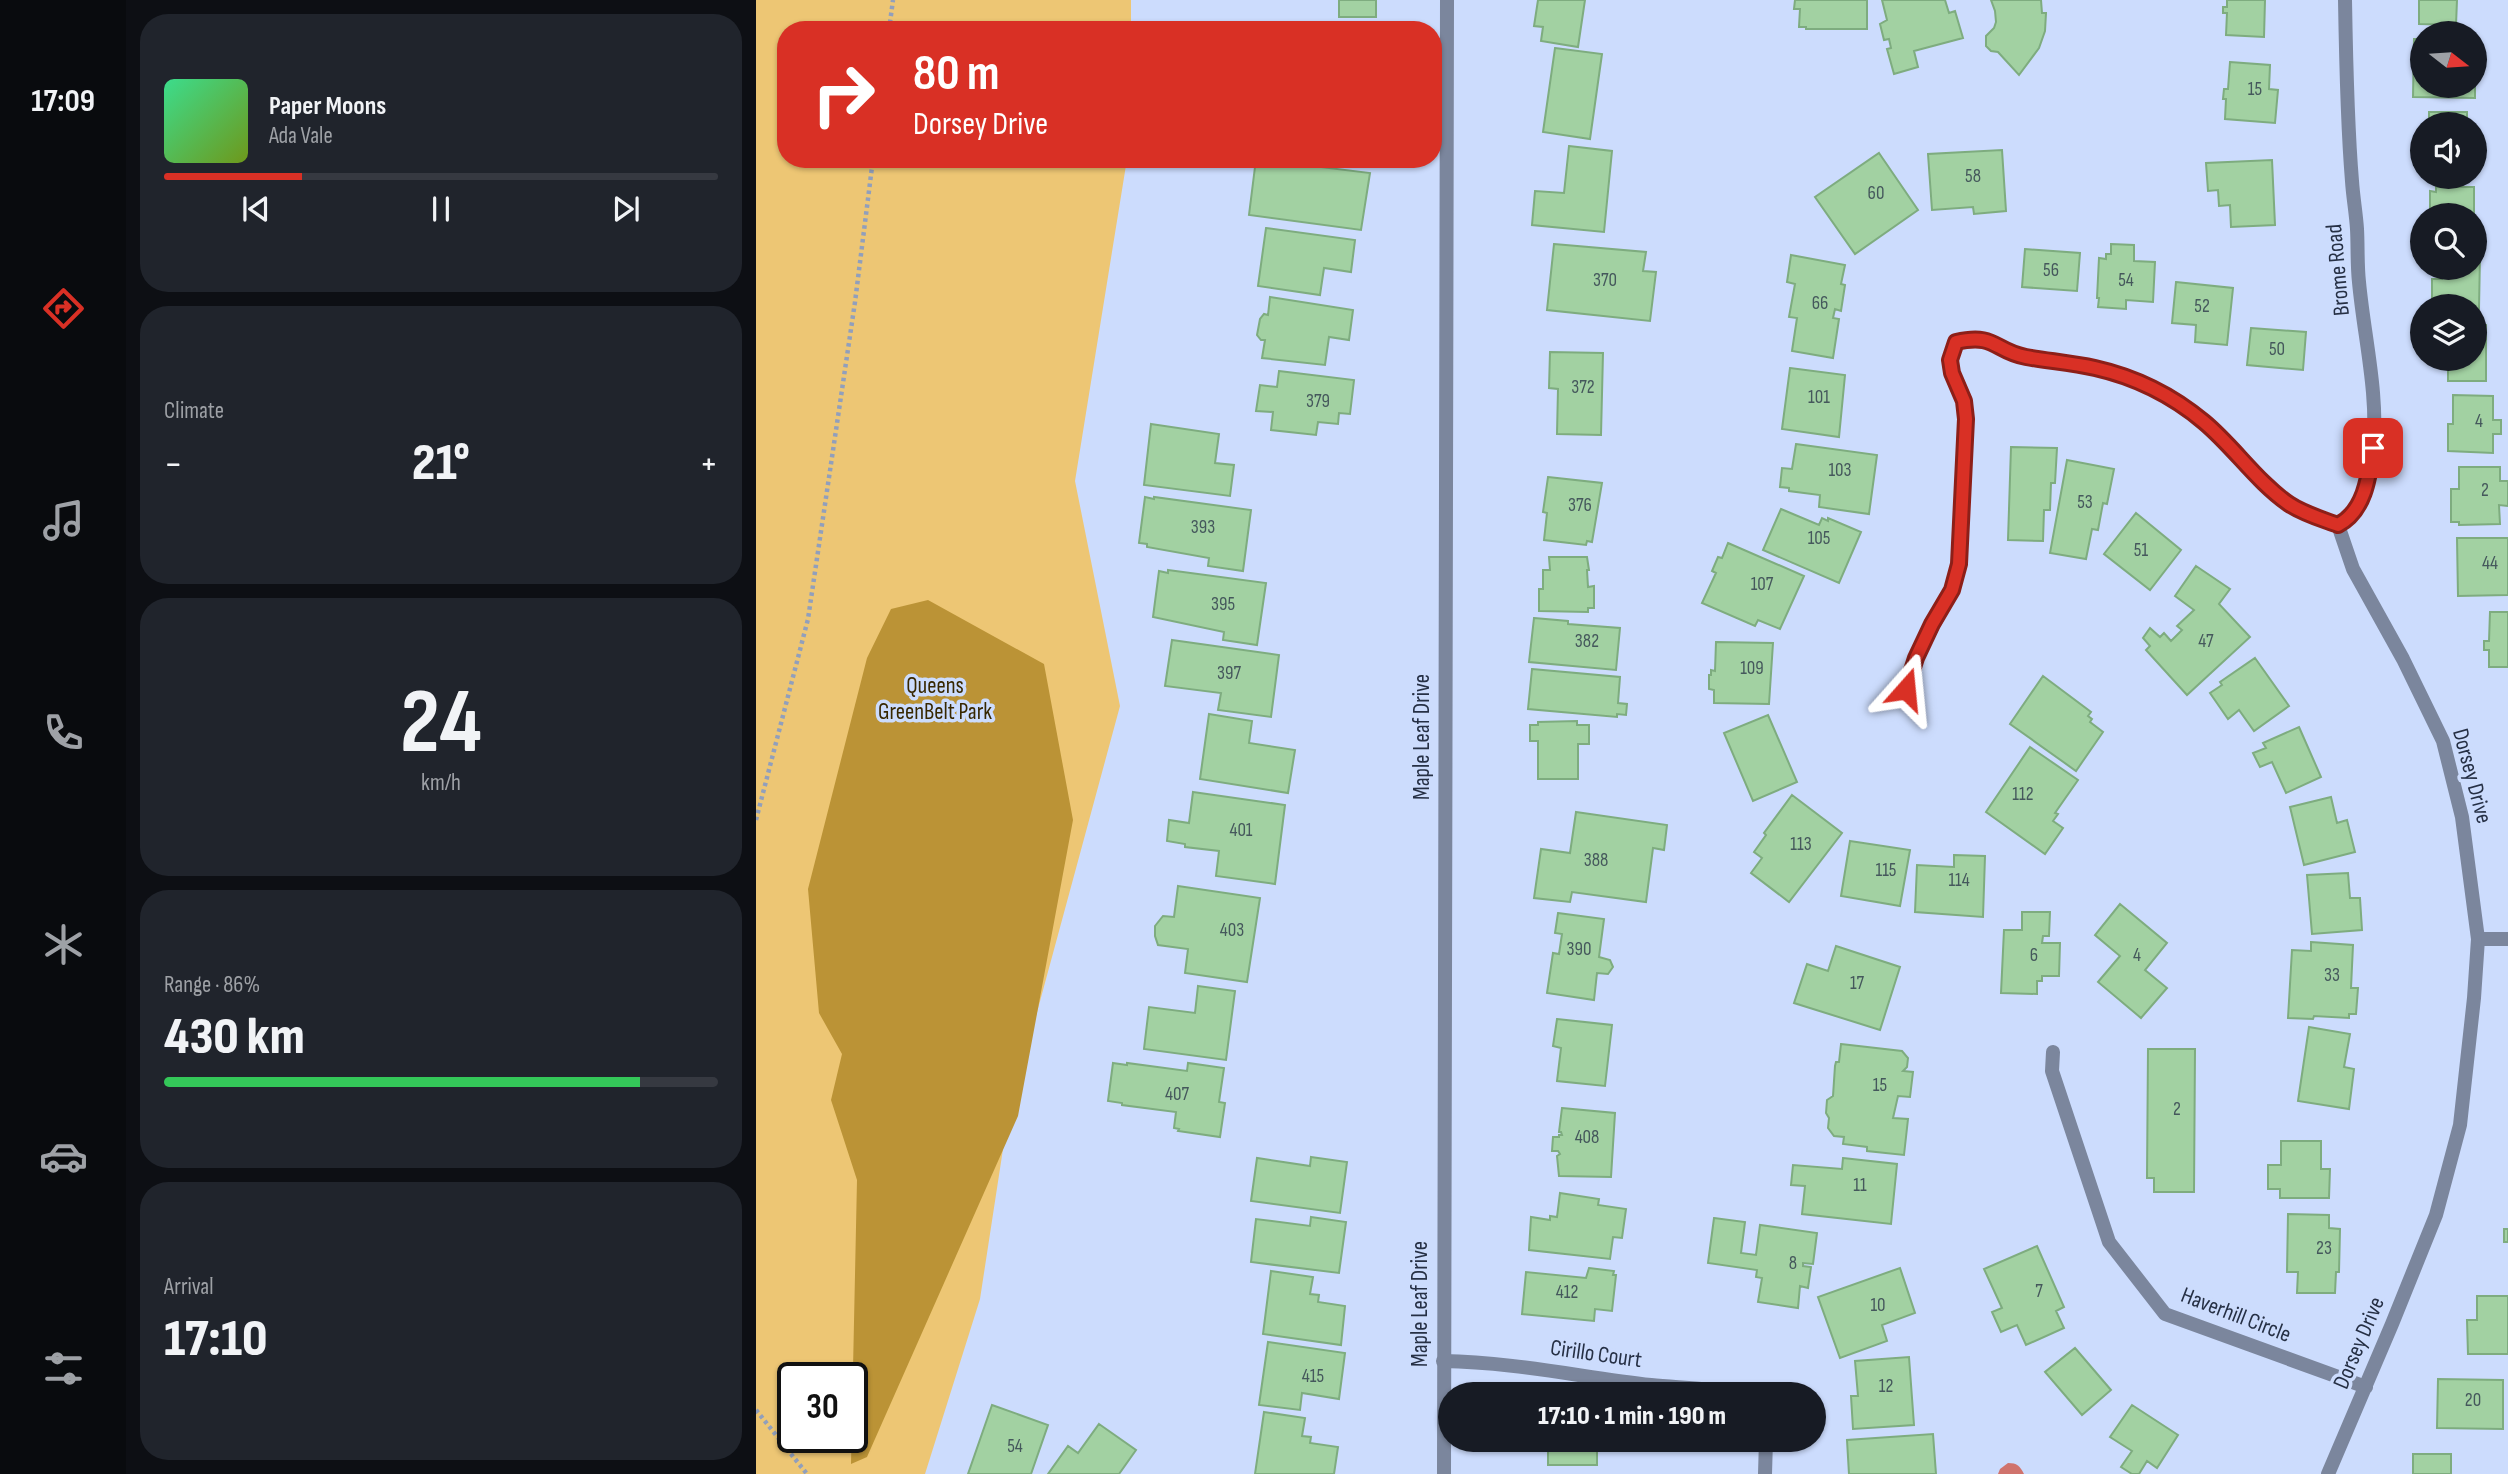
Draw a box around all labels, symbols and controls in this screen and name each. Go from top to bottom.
north arrow [2410,21,2487,98]
map controls [2410,21,2487,371]
text: 80 m [913,45,1000,104]
icon: right [798,49,889,140]
house number: 15 [2248,78,2262,101]
text: 17:09 [31,82,95,121]
text: Paper Moons [269,91,386,122]
text: Dorsey Drive [913,105,1048,144]
button: sound [2410,112,2487,189]
text: Ada Vale [269,122,333,150]
house number: 58 [1965,165,1981,188]
house number: 60 [1868,182,1884,205]
icon: previous [237,190,275,228]
icon: pause [422,190,460,228]
icon: next [607,190,645,228]
button: search [2410,203,2487,280]
street label: Brome Road [2320,223,2356,317]
house number: 56 [2043,259,2059,282]
house number: 370 [1593,269,1617,292]
house number: 54 [2118,269,2134,292]
icon: directions [39,284,88,333]
house number: 66 [1812,292,1828,315]
button: layers [2410,294,2487,371]
house number: 52 [2194,295,2210,318]
house number: 50 [2269,338,2285,361]
house number: 372 [1571,376,1595,399]
house number: 101 [1808,386,1830,409]
house number: 379 [1306,390,1330,413]
text: Climate [164,397,224,425]
house number: 4 [2475,410,2483,433]
pin [2343,418,2403,478]
icon: arrive [2354,429,2392,467]
text: 21° [412,432,470,495]
text: − [164,442,183,487]
text: + [699,442,718,487]
house number: 103 [1828,459,1852,482]
house number: 2 [2481,479,2489,502]
house number: 53 [2077,491,2093,514]
house number: 376 [1568,494,1592,517]
icon: music [39,496,88,545]
house number: 393 [1191,516,1215,539]
house number: 105 [1808,527,1830,550]
house number: 51 [2134,539,2148,562]
house number: 44 [2482,552,2498,575]
house number: 107 [1751,573,1774,596]
house number: 395 [1211,593,1235,616]
house number: 382 [1575,630,1599,653]
house number: 47 [2198,630,2214,653]
position arrow [1869,652,1943,726]
house number: 109 [1740,657,1764,680]
house number: 397 [1217,662,1241,685]
text: 24 [400,669,482,778]
park label: Queens GreenBelt Park [878,672,992,726]
street label: Maple Leaf Drive [1408,674,1436,800]
icon: phone [39,708,88,757]
street label: Dorsey Drive [2446,725,2498,827]
text: km/h [421,769,461,797]
house number: 112 [2012,783,2034,806]
house number: 401 [1229,819,1253,842]
house number: 113 [1790,833,1812,856]
house number: 388 [1584,849,1608,872]
house number: 115 [1876,859,1896,882]
house number: 114 [1948,869,1970,892]
house number: 403 [1220,919,1244,942]
icon: climate [39,920,88,969]
house number: 390 [1567,938,1591,961]
house number: 6 [2030,944,2038,967]
house number: 4 [2133,944,2141,967]
house number: 33 [2324,964,2340,987]
text: Range · 86% [164,971,260,999]
house number: 17 [1850,972,1865,995]
text: 430 km [164,1006,305,1069]
house number: 15 [1873,1074,1887,1097]
house number: 407 [1165,1083,1189,1106]
house number: 2 [2173,1098,2181,1121]
house number: 408 [1575,1126,1599,1149]
icon: car [39,1132,88,1181]
house number: 11 [1853,1174,1867,1197]
house number: 23 [2316,1237,2332,1260]
street label: Maple Leaf Drive [1406,1241,1434,1367]
house number: 8 [1789,1252,1797,1275]
text: Arrival [164,1273,213,1301]
house number: 7 [2035,1280,2043,1303]
house number: 412 [1556,1281,1578,1304]
street label: Haverhill Circle [2177,1281,2295,1349]
street label: Dorsey Drive [2327,1293,2391,1393]
house number: 10 [1870,1294,1886,1317]
text: 17:10 [164,1308,267,1371]
street label: Cirillo Court [1548,1334,1644,1374]
icon: filters [39,1344,88,1393]
speed limit sign: 30 [777,1362,868,1453]
house number: 415 [1302,1365,1324,1388]
house number: 12 [1879,1375,1893,1398]
house number: 20 [2465,1389,2481,1412]
text: 17:10 · 1 min · 190 m [1538,1401,1726,1432]
house number: 54 [1007,1435,1023,1458]

